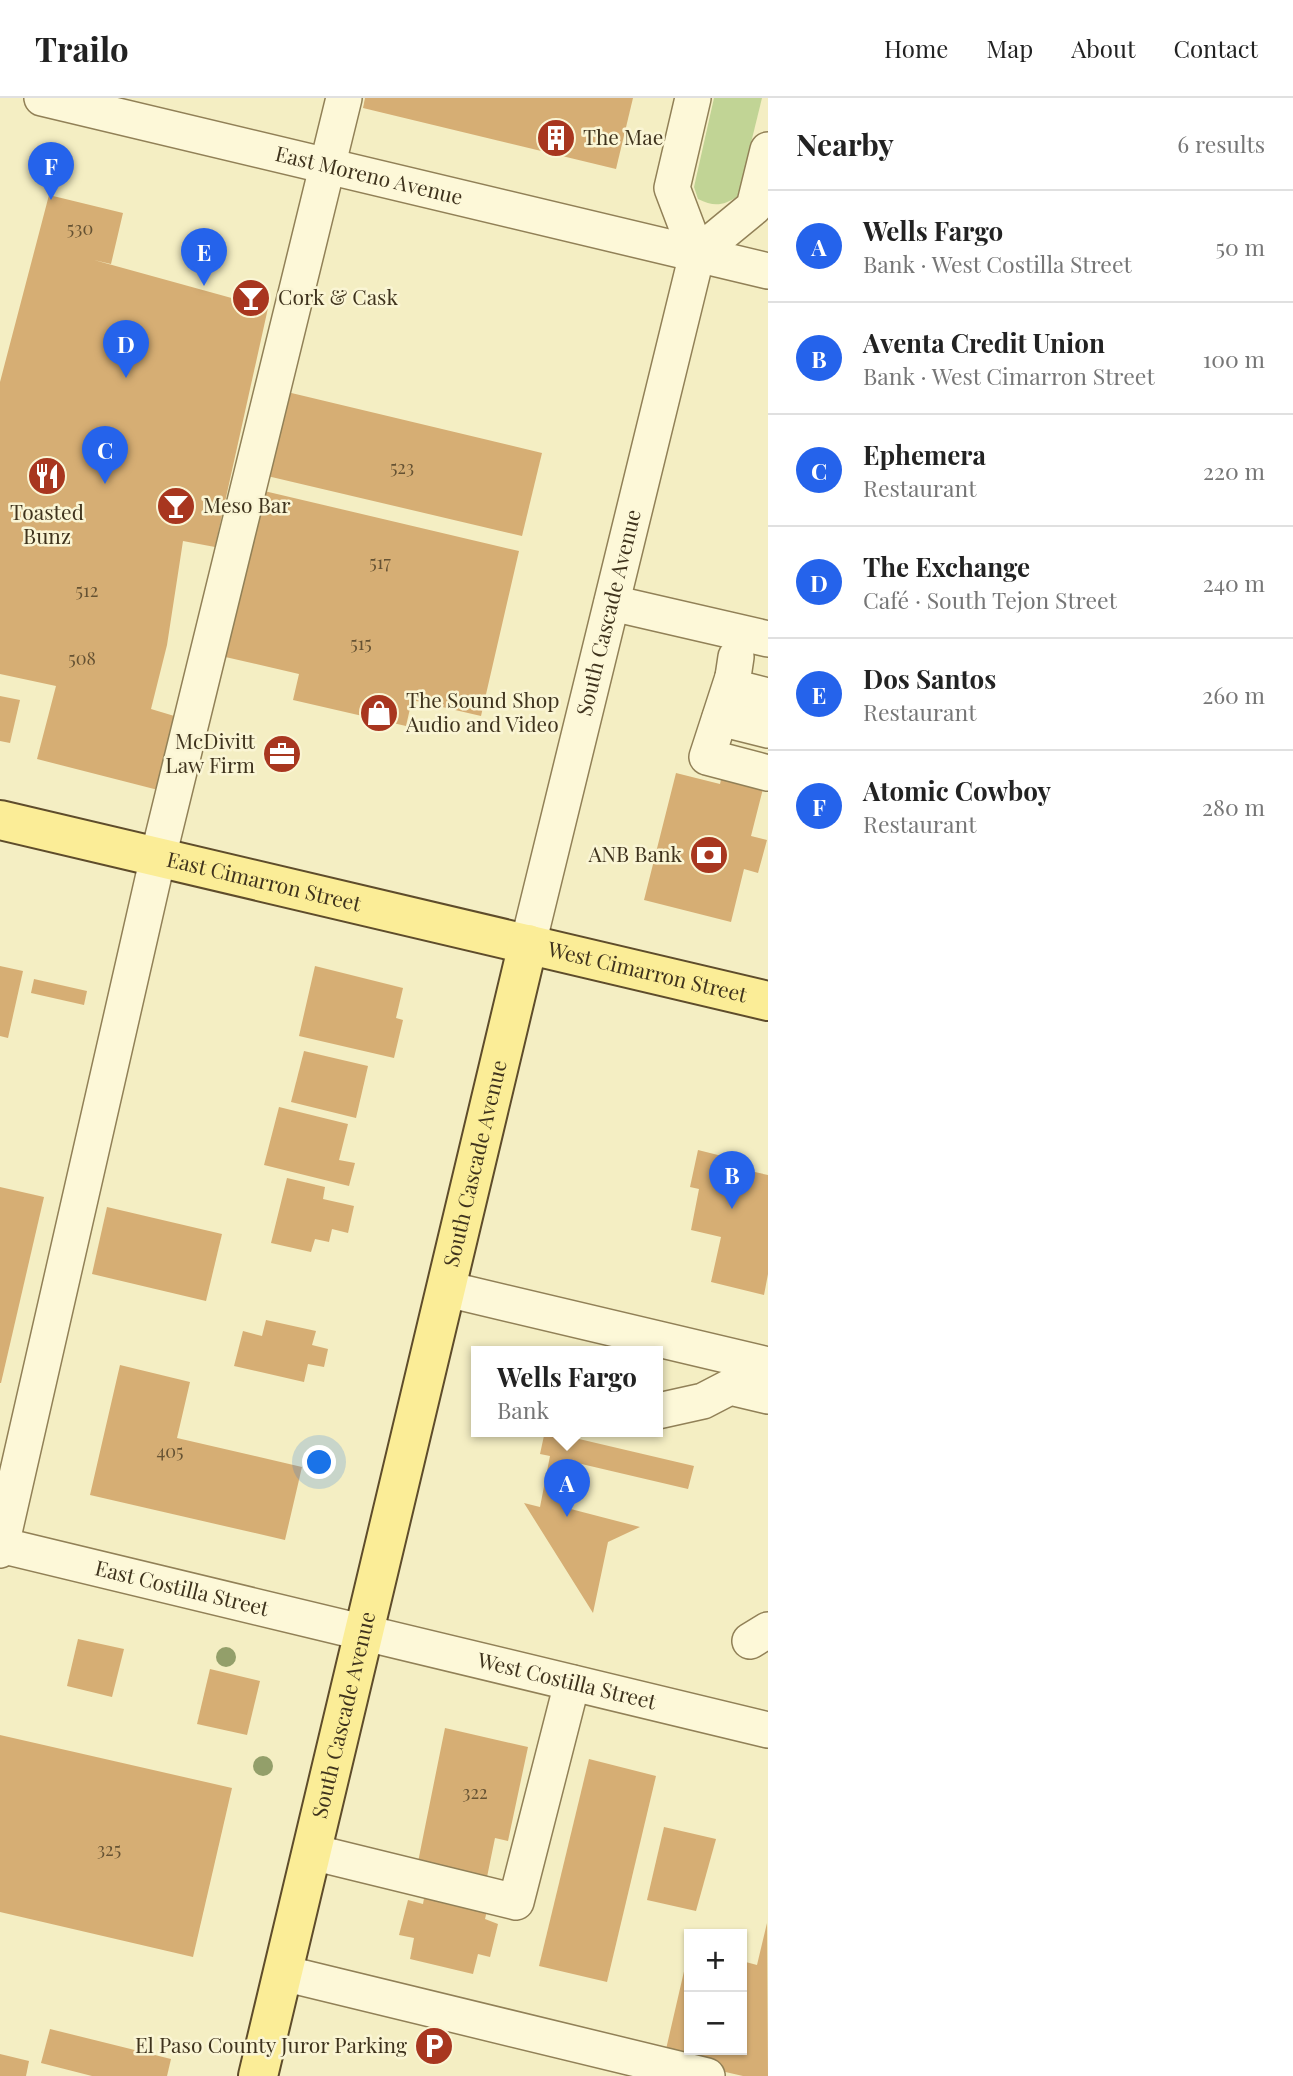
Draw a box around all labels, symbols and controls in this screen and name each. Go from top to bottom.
text: Trailo [35,26,129,70]
text: Home [884,32,948,64]
text: Map [986,32,1033,64]
text: About [1071,32,1135,64]
text: Contact [1173,32,1258,64]
building icon: The Mae [535,117,577,159]
place label: The Mae [583,122,663,150]
text: Nearby [796,124,894,164]
text: 6 results [1177,128,1265,159]
street label: East Moreno Avenue [273,138,466,210]
pin: F [28,142,74,200]
text: Wells Fargo [863,213,1003,248]
house number: 530 [67,216,93,240]
pin: E [181,228,227,286]
text: A [811,231,827,262]
text: 50 m [1216,231,1265,262]
text: Bank · West Costilla Street [863,248,1132,279]
bar icon: Cork & Cask [230,277,272,319]
place label: Cork & Cask [278,282,399,310]
pin: D [103,320,149,378]
text: Aventa Credit Union [863,325,1105,360]
text: B [811,343,827,374]
text: 100 m [1203,343,1265,374]
text: Bank · West Cimarron Street [863,360,1155,391]
pin: C [82,426,128,484]
text: Ephemera [863,437,986,472]
restaurant icon: Toasted Bunz [26,455,68,497]
house number: 523 [390,455,414,479]
text: C [811,455,827,486]
text: 220 m [1203,455,1265,486]
text: Restaurant [863,472,976,503]
bar icon: Meso Bar [155,485,197,527]
place label: Meso Bar [203,490,291,518]
place label: Toasted Bunz [10,497,84,549]
street label: South Cascade Avenue [568,506,646,719]
text: The Exchange [863,549,1030,584]
house number: 517 [369,550,391,574]
text: D [810,567,828,598]
text: 240 m [1203,567,1265,598]
house number: 512 [76,578,98,602]
text: Café · South Tejon Street [863,584,1117,615]
house number: 515 [350,631,372,655]
house number: 508 [68,646,96,670]
text: Dos Santos [863,661,996,696]
text: E [812,679,826,710]
text: 260 m [1202,679,1265,710]
place label: The Sound Shop Audio and Video [405,685,560,737]
shop icon: The Sound Shop Audio and Video [358,692,400,734]
text: Restaurant [863,696,976,727]
place label: McDivitt Law Firm [165,726,256,778]
office icon: McDivitt Law Firm [261,733,303,775]
text: Atomic Cowboy [863,773,1051,808]
text: F [812,791,826,822]
text: 280 m [1202,791,1265,822]
text: Restaurant [863,808,976,839]
bank icon: ANB Bank [688,834,730,876]
place label: ANB Bank [587,839,682,867]
street label: East Cimarron Street [164,844,365,917]
street label: West Cimarron Street [544,933,751,1008]
street label: South Cascade Avenue [435,1057,512,1269]
pin: B [709,1151,755,1209]
popup [471,1346,663,1437]
text: Wells Fargo [497,1359,637,1394]
text: Bank [497,1394,549,1425]
house number: 405 [156,1439,184,1463]
your location [302,1445,336,1479]
pin: A [544,1459,590,1517]
street label: East Costilla Street [93,1552,273,1621]
street label: South Cascade Avenue [304,1608,380,1821]
street label: West Costilla Street [474,1644,660,1715]
house number: 322 [462,1780,488,1804]
house number: 325 [97,1837,121,1861]
map controls [684,1929,747,2055]
button: + [684,1929,747,1992]
button: − [684,1992,747,2055]
parking icon: El Paso County Juror Parking [413,2025,455,2067]
place label: El Paso County Juror Parking [135,2030,407,2058]

